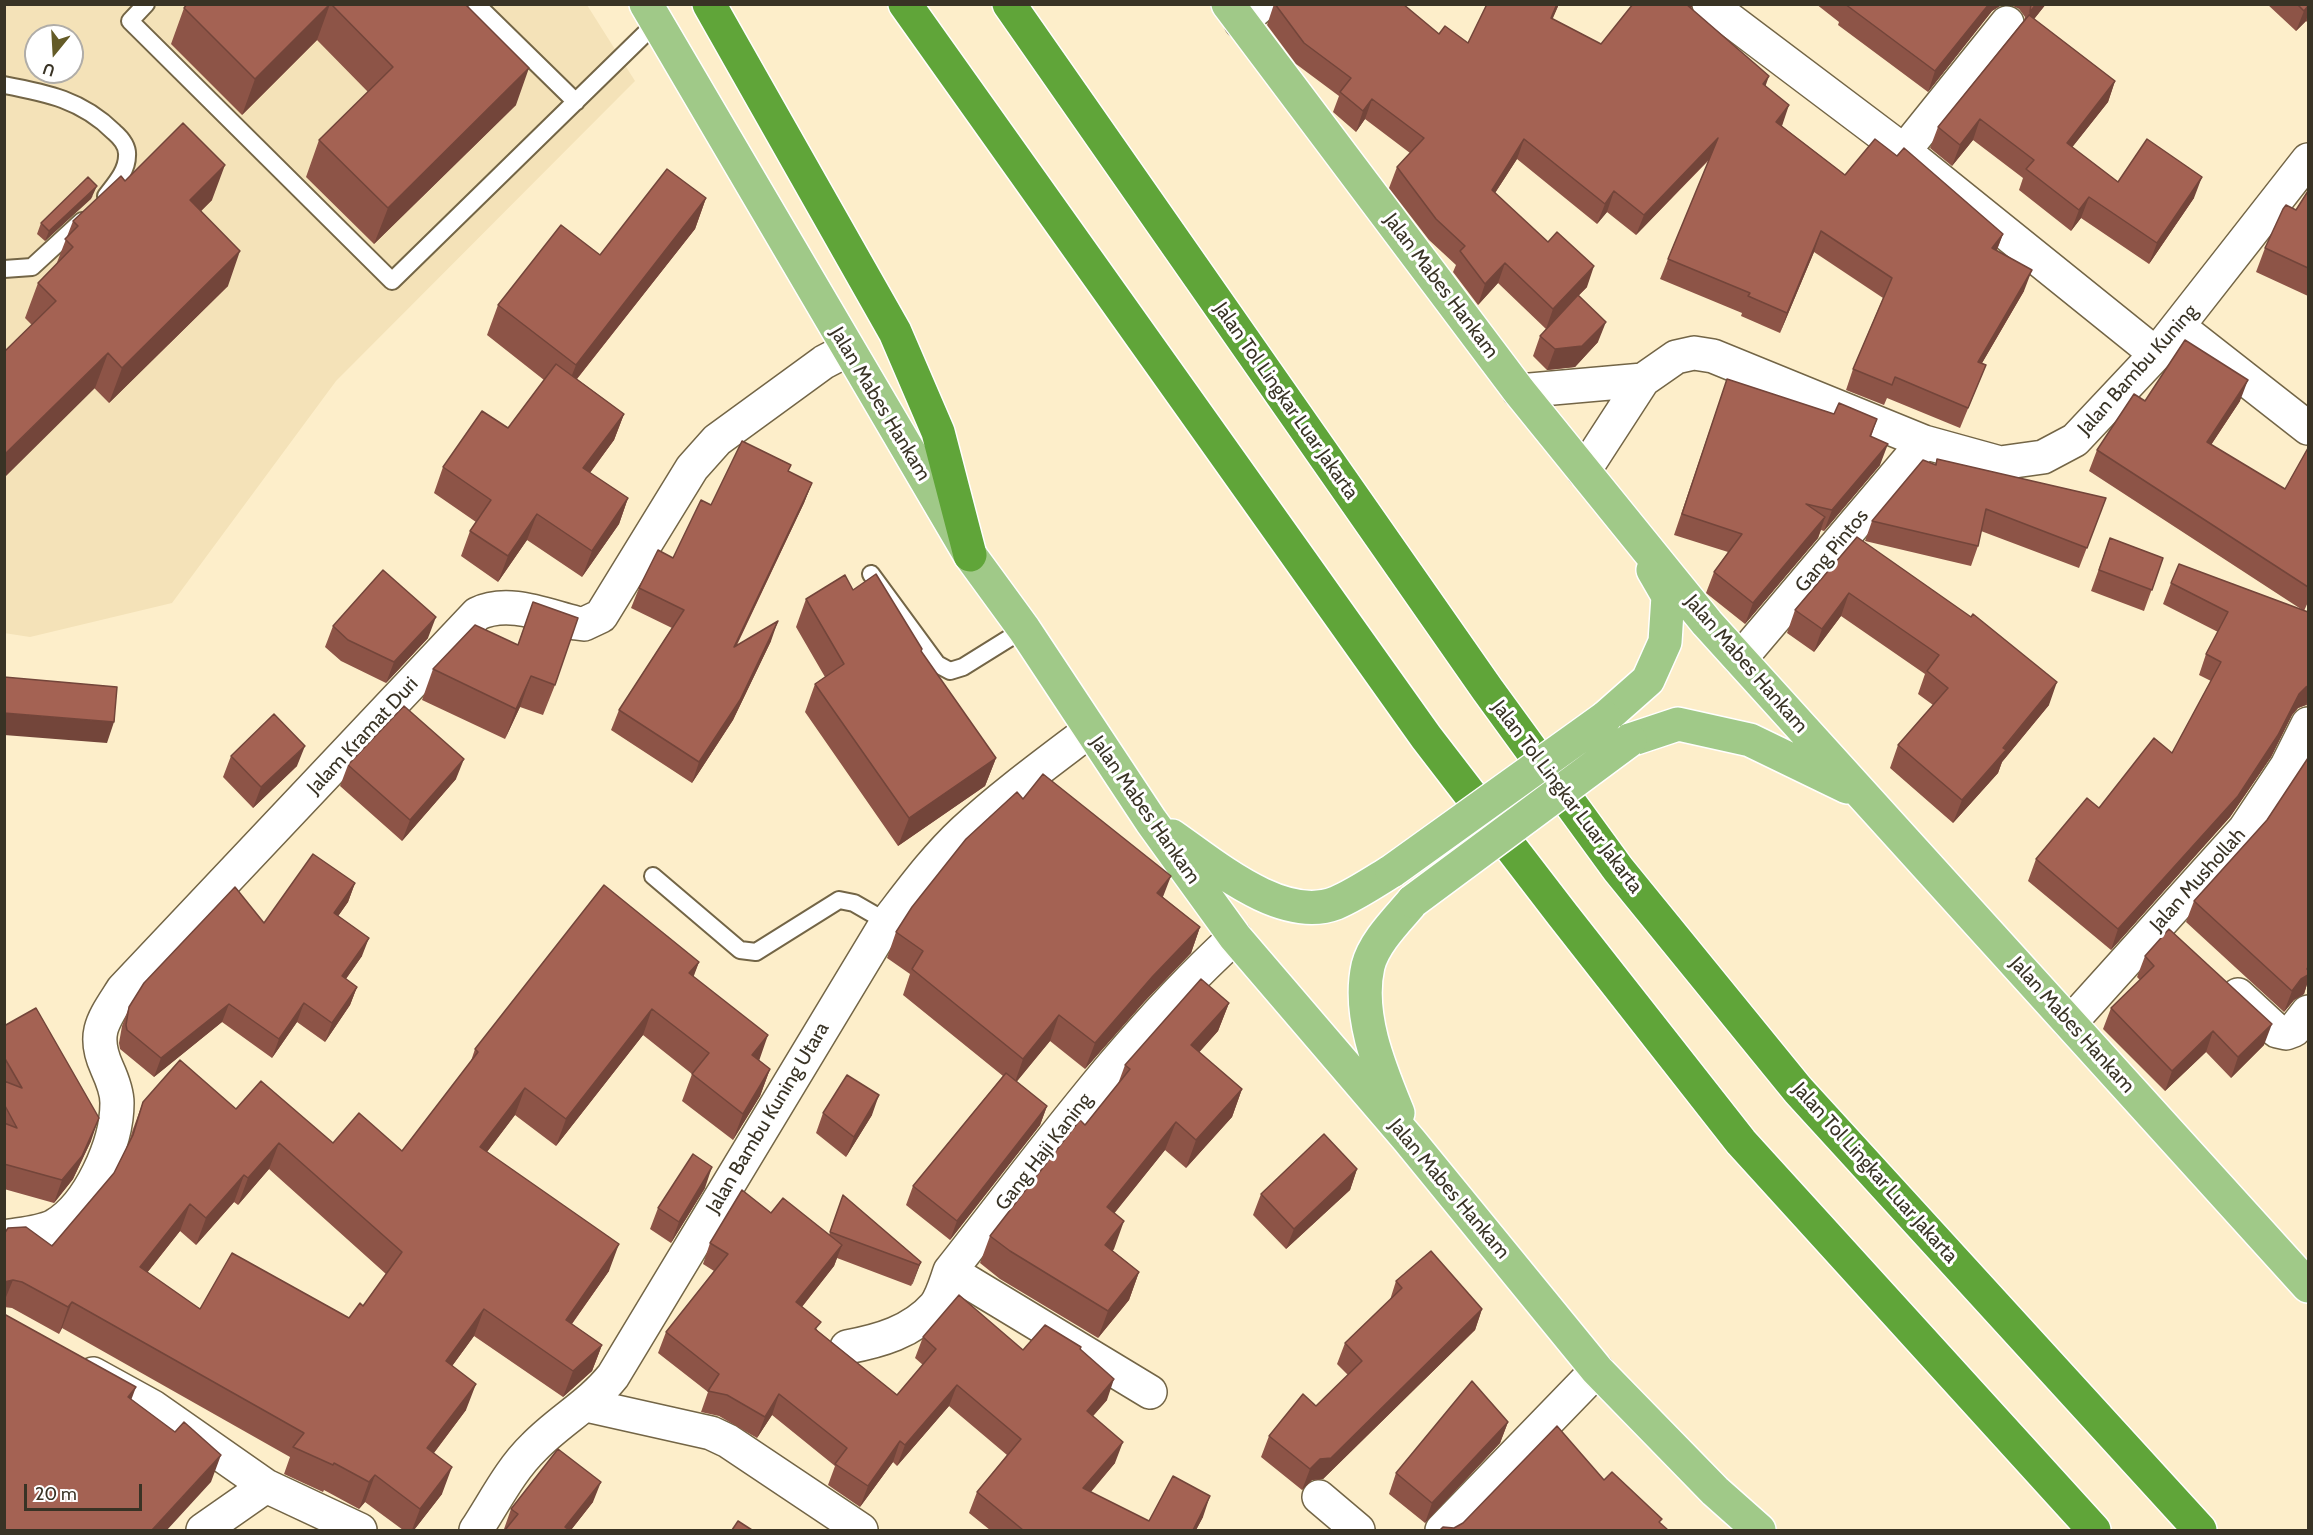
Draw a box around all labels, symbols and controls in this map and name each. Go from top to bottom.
north arrow [24,24,84,84]
text: U [40,59,57,81]
street label: Jalan Mabes Hankam [1379,209,1503,363]
street label: Jalan Tol Lingkar Luar Jakarta [1209,298,1363,504]
street label: Jalan Bambu Kuning [2073,300,2203,440]
street label: Jalan Mabes Hankam [825,323,935,485]
street label: Gang Pintos [1790,505,1874,597]
street label: Jalan Mabes Hankam [1680,590,1812,738]
street label: Jalam Kramat Duri [303,672,423,800]
street label: Jalan Tol Lingkar Luar Jakarta [1487,696,1647,898]
street label: Jalan Mabes Hankam [1085,731,1205,889]
street label: Jalan Mushollah [2145,823,2251,937]
street label: Jalan Mabes Hankam [2005,952,2139,1098]
street label: Jalan Bambu Kuning Utara [701,1018,835,1218]
street label: Jalan Tol Lingkar Luar Jakarta [1787,1078,1963,1268]
street label: Gang Haji Kaning [991,1088,1097,1216]
street label: Jalan Mabes Hankam [1384,1114,1514,1264]
scale bar [27,1472,146,1510]
text: 20 m [35,1483,77,1505]

